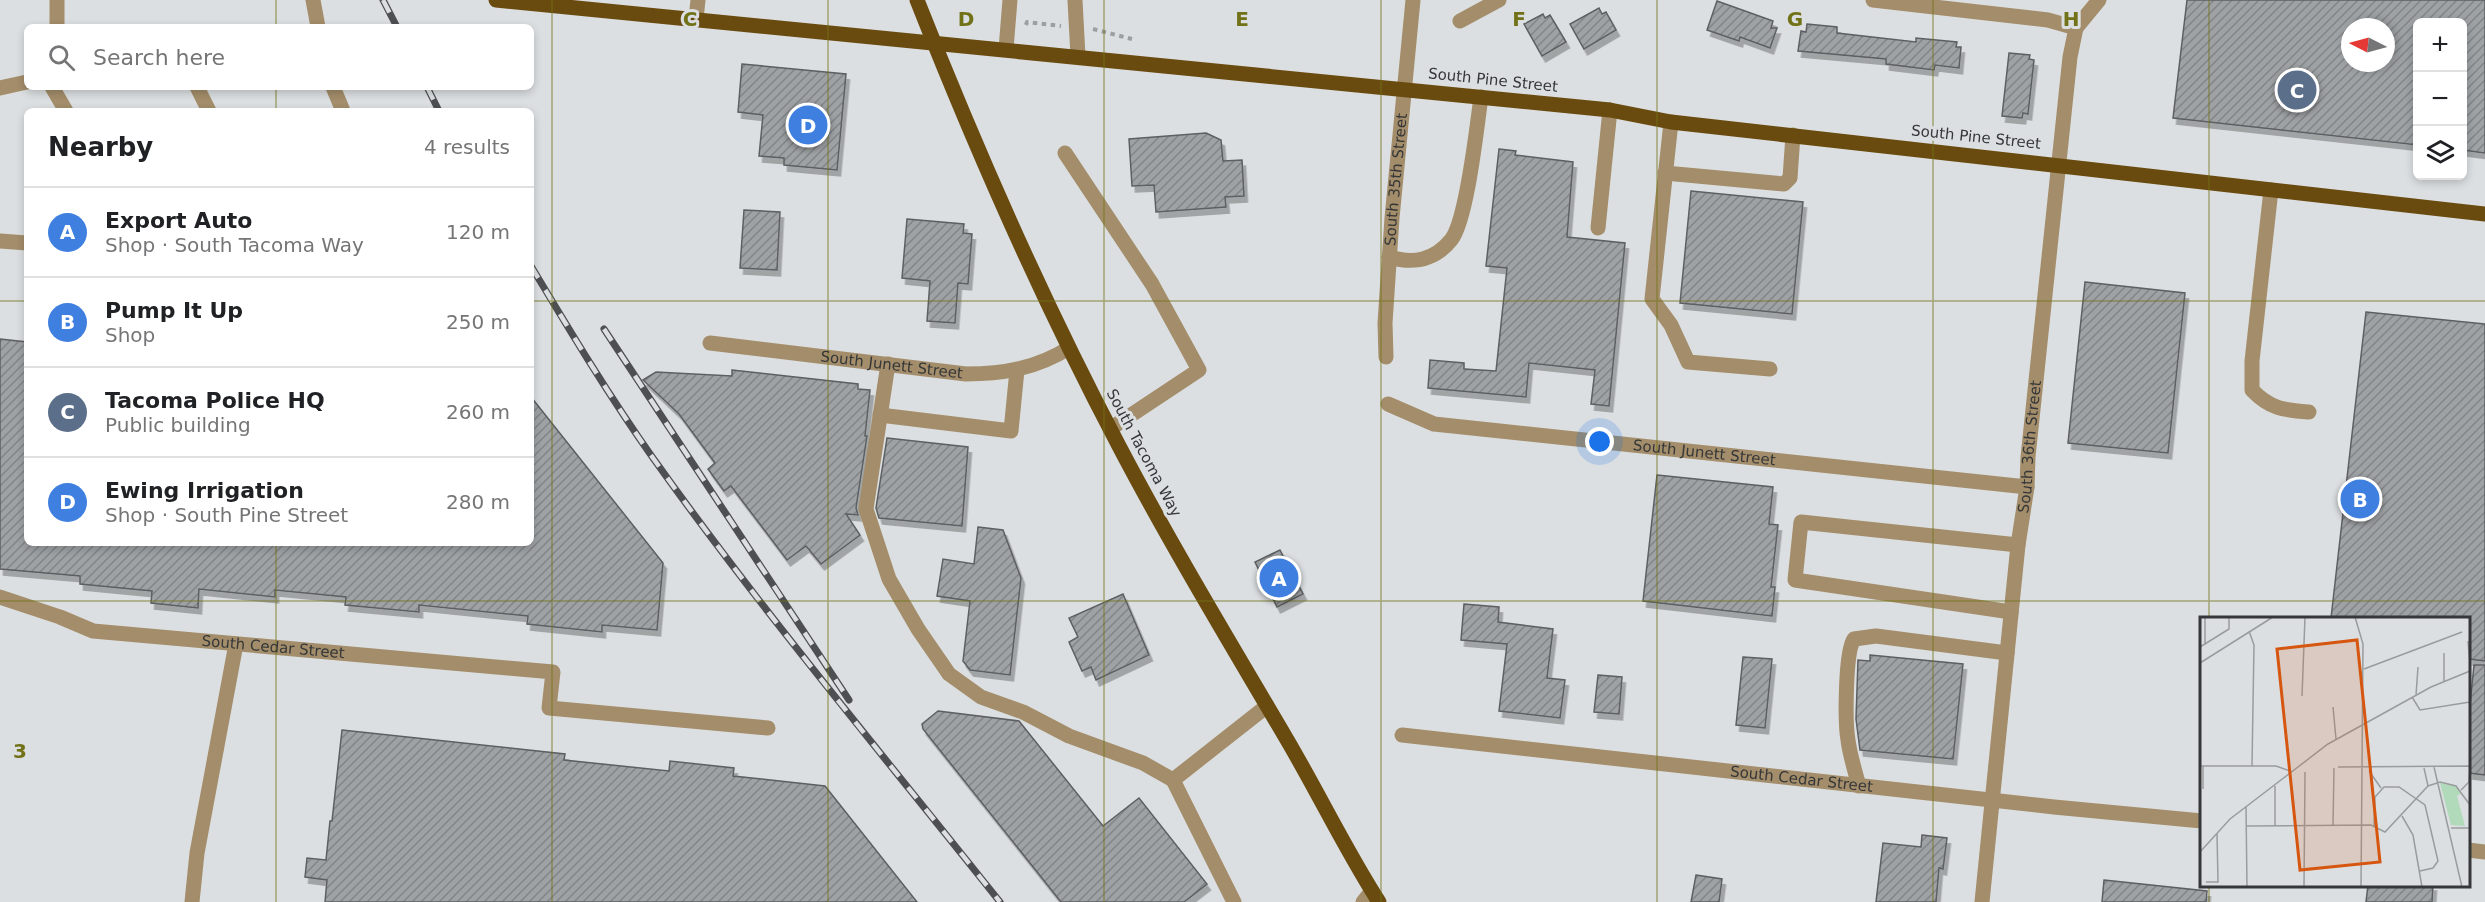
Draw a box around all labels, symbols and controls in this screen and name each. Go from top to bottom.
text: C [683,7,697,31]
text: D [958,7,974,31]
text: E [1235,7,1249,31]
text: F [1512,7,1526,31]
text: G [1787,7,1803,31]
text: H [2063,7,2079,31]
north arrow [2341,18,2395,72]
map controls [2413,18,2467,180]
button: + [2413,18,2467,72]
search box [24,24,534,90]
icon: search [45,41,78,74]
text: Search here [93,45,225,70]
street label: South Pine Street [1427,64,1559,96]
pin: C [2278,68,2316,112]
button: − [2413,72,2467,126]
pin: D [788,102,828,148]
street label: South 35th Street [1381,112,1411,246]
street label: South Pine Street [1910,121,2042,153]
button: layers [2413,126,2467,180]
text: Nearby [48,132,153,162]
text: 4 results [424,135,510,159]
text: Export Auto [105,208,252,233]
text: A [60,220,75,244]
text: 120 m [446,220,510,244]
text: Shop · South Tacoma Way [105,233,364,257]
text: Pump It Up [105,298,243,323]
text: B [60,310,75,334]
text: 250 m [446,310,510,334]
text: Shop [105,323,155,347]
street label: South Junett Street [819,347,964,383]
street label: South 36th Street [2014,379,2045,514]
street label: South Tacoma Way [1103,386,1185,520]
text: Tacoma Police HQ [105,388,325,413]
text: C [60,400,75,424]
text: 260 m [446,400,510,424]
text: Public building [105,413,251,437]
your location [1585,427,1614,456]
street label: South Junett Street [1632,436,1777,469]
pin: B [2340,476,2380,522]
text: Ewing Irrigation [105,478,304,503]
text: D [59,490,76,514]
text: 280 m [446,490,510,514]
text: Shop · South Pine Street [105,503,348,527]
pin: A [1260,556,1298,600]
inset map [2200,617,2470,887]
street label: South Cedar Street [201,632,346,662]
text: 3 [13,739,27,763]
street label: South Cedar Street [1729,762,1874,796]

